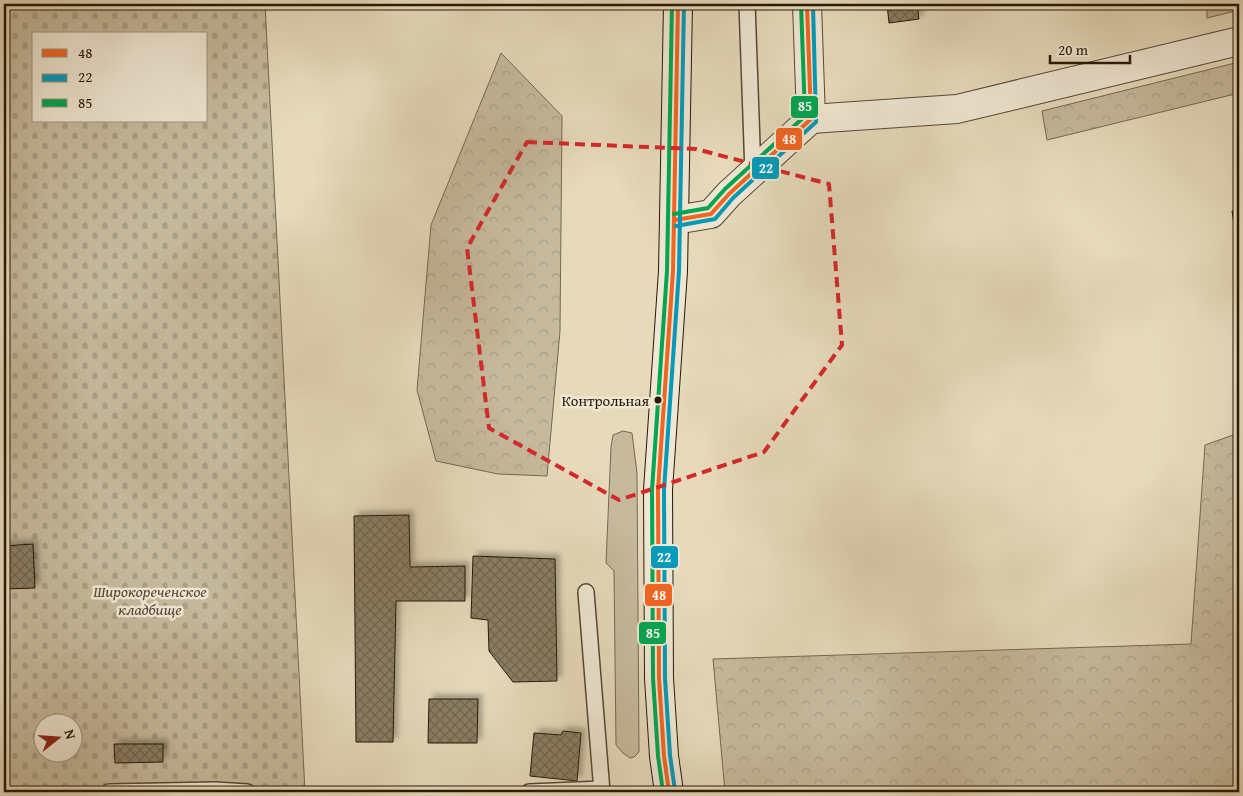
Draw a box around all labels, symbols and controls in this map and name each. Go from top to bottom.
legend [32,32,208,122]
scale bar [1050,32,1130,64]
text: 20 m [1058,39,1089,60]
text: 48 [78,42,92,63]
text: 22 [78,66,92,87]
text: 85 [78,92,92,113]
line badge: 85 [790,95,819,119]
text: 85 [798,96,812,116]
line badge: 48 [775,127,803,151]
text: 48 [782,129,796,149]
line badge: 22 [751,156,780,180]
text: 22 [759,158,773,178]
place label: Контрольная [562,390,649,411]
marker: Контрольная [653,395,663,405]
line badge: 22 [650,545,679,569]
text: 22 [657,547,671,567]
park label: Широкореченское кладбище [93,579,207,621]
line badge: 48 [644,583,673,607]
text: 48 [652,585,666,605]
line badge: 85 [638,621,667,645]
text: 85 [646,623,660,643]
north arrow [32,714,82,764]
text: N [60,727,82,742]

